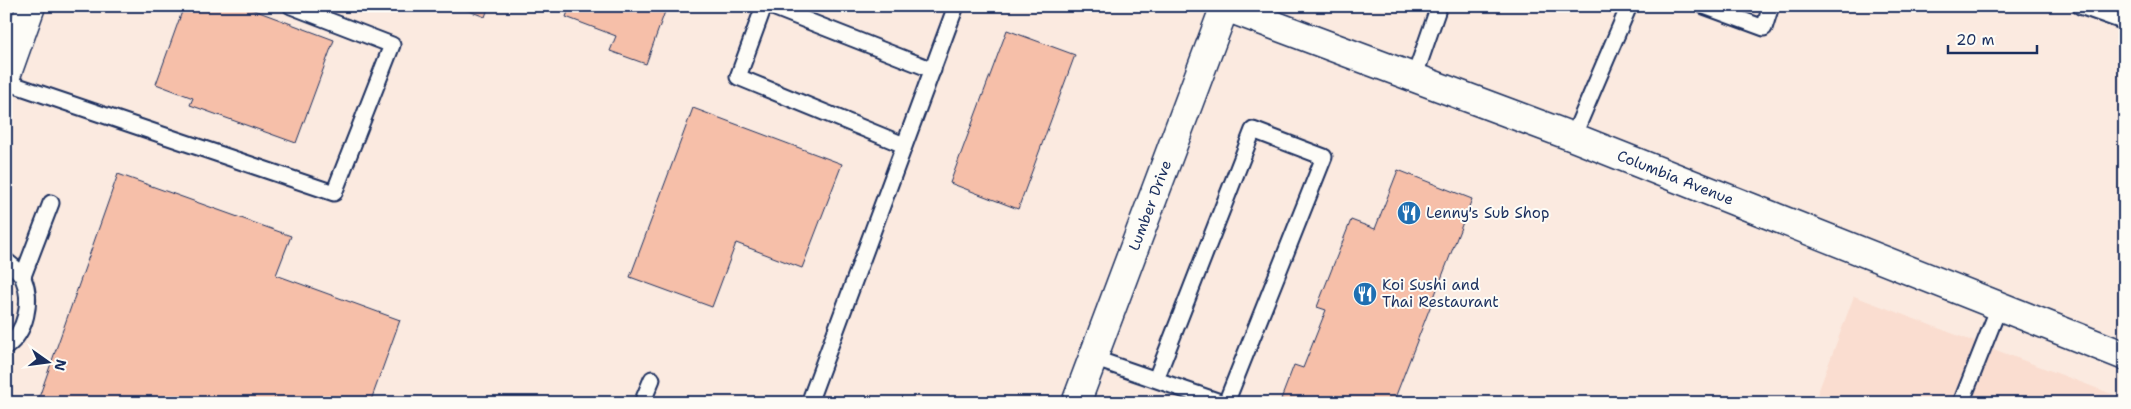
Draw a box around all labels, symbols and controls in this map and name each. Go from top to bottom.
scale bar [1948,22,2037,54]
text: 20 m [1956,30,1995,50]
street label: Columbia Avenue [1614,146,1737,210]
street label: Lumber Drive [1124,157,1176,254]
restaurant icon: Lenny's Sub Shop [1396,200,1422,226]
place label: Lenny's Sub Shop [1426,203,1549,223]
place label: Koi Sushi and Thai Restaurant [1382,275,1499,312]
restaurant icon: Koi Sushi and Thai Restaurant [1352,281,1378,307]
north arrow [22,336,72,386]
text: N [51,358,71,373]

